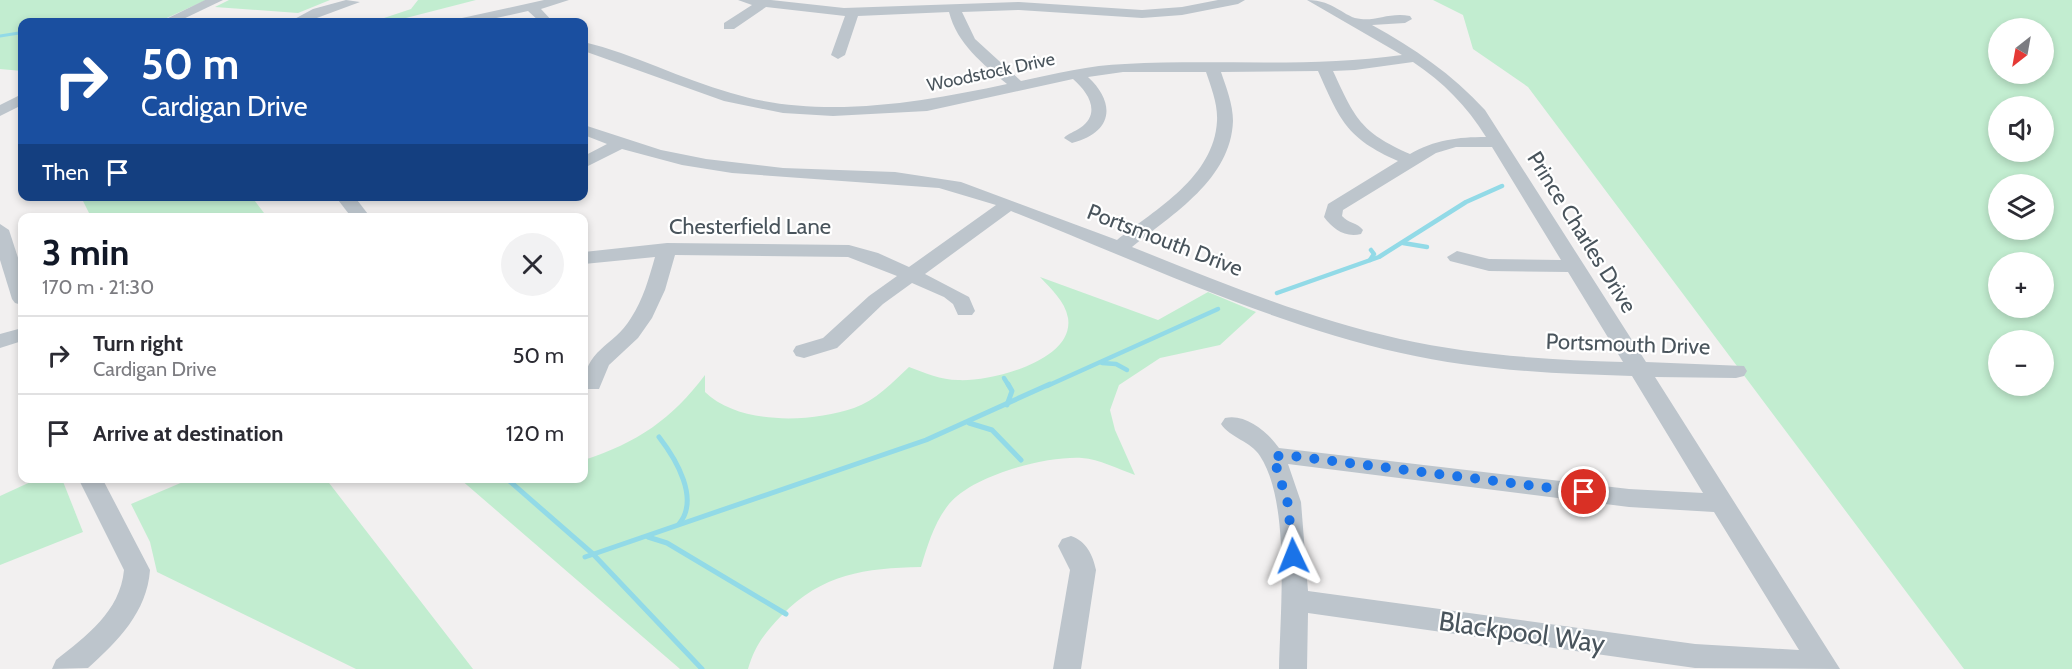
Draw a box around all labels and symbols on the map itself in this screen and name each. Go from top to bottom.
north arrow [1988,18,2054,84]
street label: Woodstock Drive [925,48,1057,96]
street label: Prince Charles Drive [1522,146,1642,318]
street label: Portsmouth Drive [1083,198,1247,282]
street label: Chesterfield Lane [669,213,831,240]
street label: Portsmouth Drive [1545,328,1711,360]
pin [1558,466,1609,517]
position arrow [1261,524,1325,588]
street label: Blackpool Way [1437,604,1608,660]

